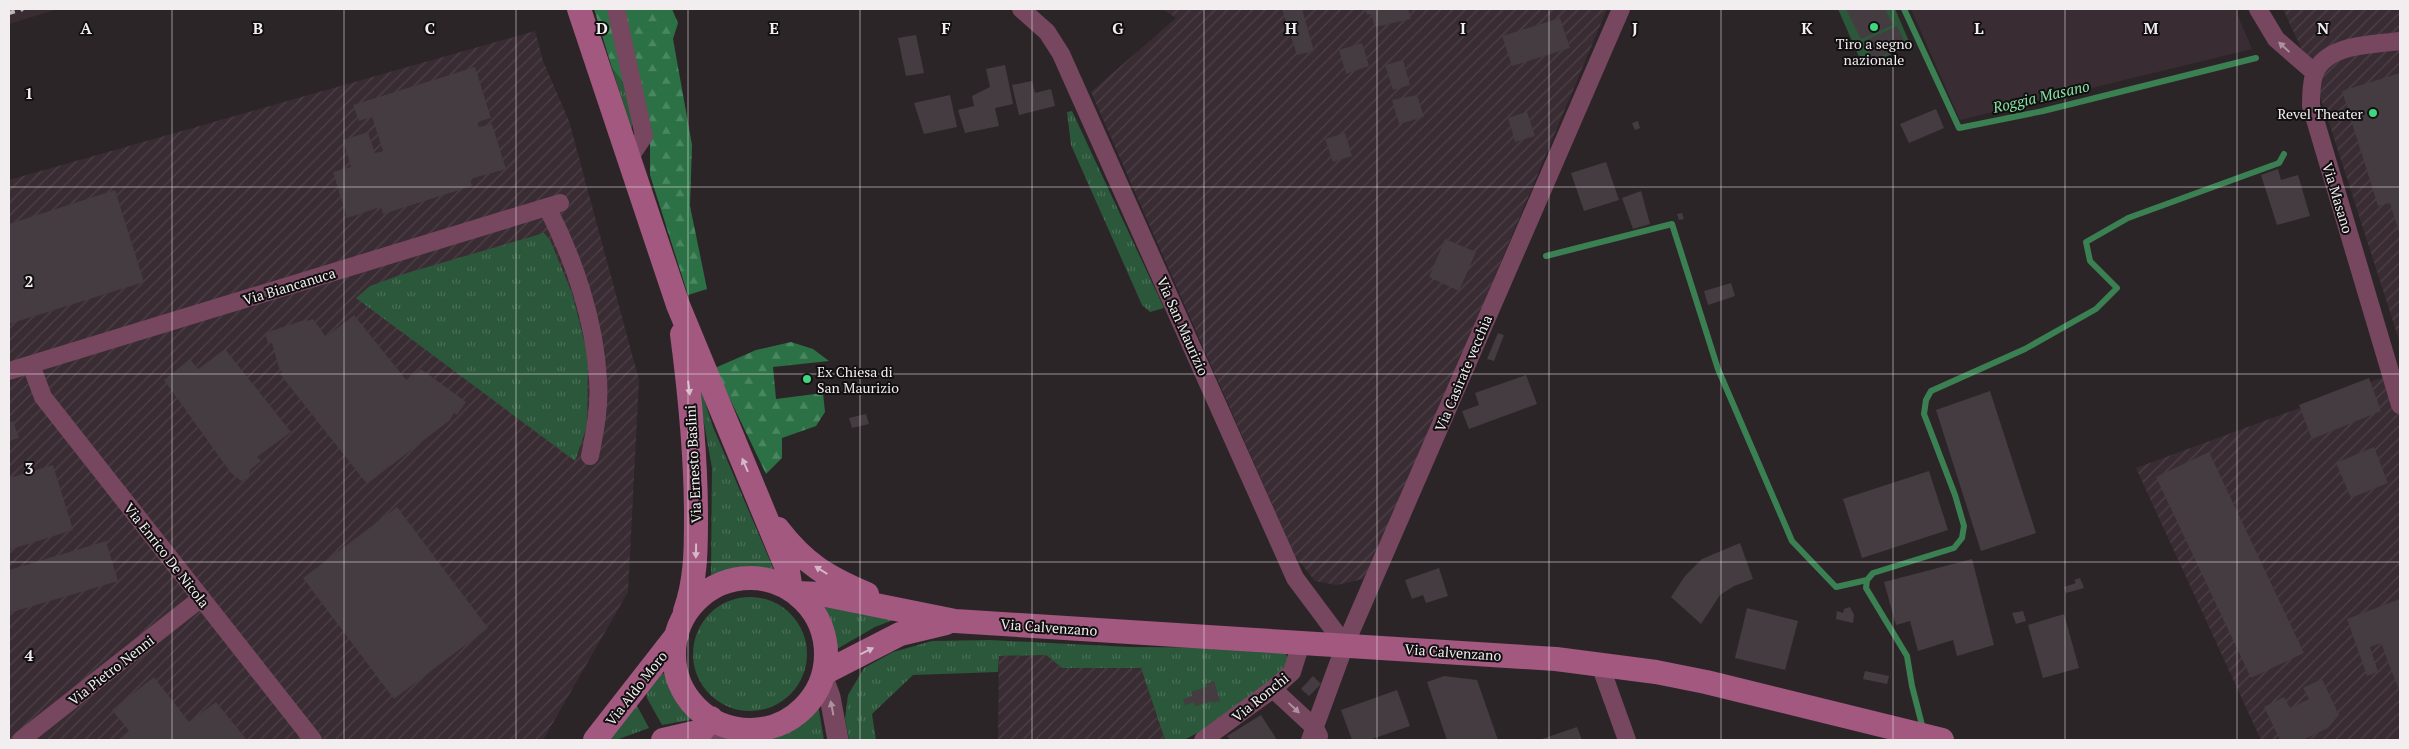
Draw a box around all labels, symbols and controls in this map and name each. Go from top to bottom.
text: A [80,17,92,39]
text: B [253,17,263,39]
text: C [425,17,435,39]
text: D [596,17,608,39]
text: E [769,17,779,39]
text: F [941,17,951,39]
text: G [1112,17,1124,39]
text: H [1285,17,1297,39]
text: I [1460,17,1466,39]
text: J [1632,17,1638,39]
text: K [1801,17,1813,39]
text: L [1974,17,1984,39]
text: M [2144,17,2159,39]
text: N [2317,17,2329,39]
marker: Tiro a segno nazionale [1868,21,1880,33]
place label: Tiro a segno nazionale [1836,34,1912,69]
one-way arrow [2278,41,2290,53]
water label: Roggia Masano [1990,75,2092,117]
text: 1 [24,82,34,104]
place label: Revel Theater [2277,104,2364,123]
marker: Revel Theater [2367,107,2379,119]
street label: Via Masano [2318,160,2358,236]
street label: Via Biancanuca [240,263,338,309]
text: 2 [24,270,34,292]
street label: Via San Maurizio [1153,274,1213,379]
street label: Via Casirate vecchia [1430,312,1496,434]
place label: Ex Chiesa di San Maurizio [817,362,899,397]
marker: Ex Chiesa di San Maurizio [801,373,813,385]
one-way arrow [685,381,693,397]
street label: Via Ernesto Baslini [680,404,706,524]
text: 3 [24,457,34,479]
one-way arrow [741,458,748,473]
street label: Via Enrico De Nicola [120,499,214,611]
one-way arrow [692,543,700,559]
one-way arrow [814,566,827,575]
street label: Via Calvenzano [1000,614,1098,640]
street label: Via Pietro Nenni [64,631,158,709]
street label: Via Calvenzano [1404,639,1502,665]
text: 4 [24,644,34,666]
one-way arrow [860,646,874,654]
street label: Via Aldo Moro [601,647,671,729]
street label: Via Ronchi [1228,668,1292,726]
one-way arrow [828,701,836,716]
one-way arrow [1288,702,1300,714]

